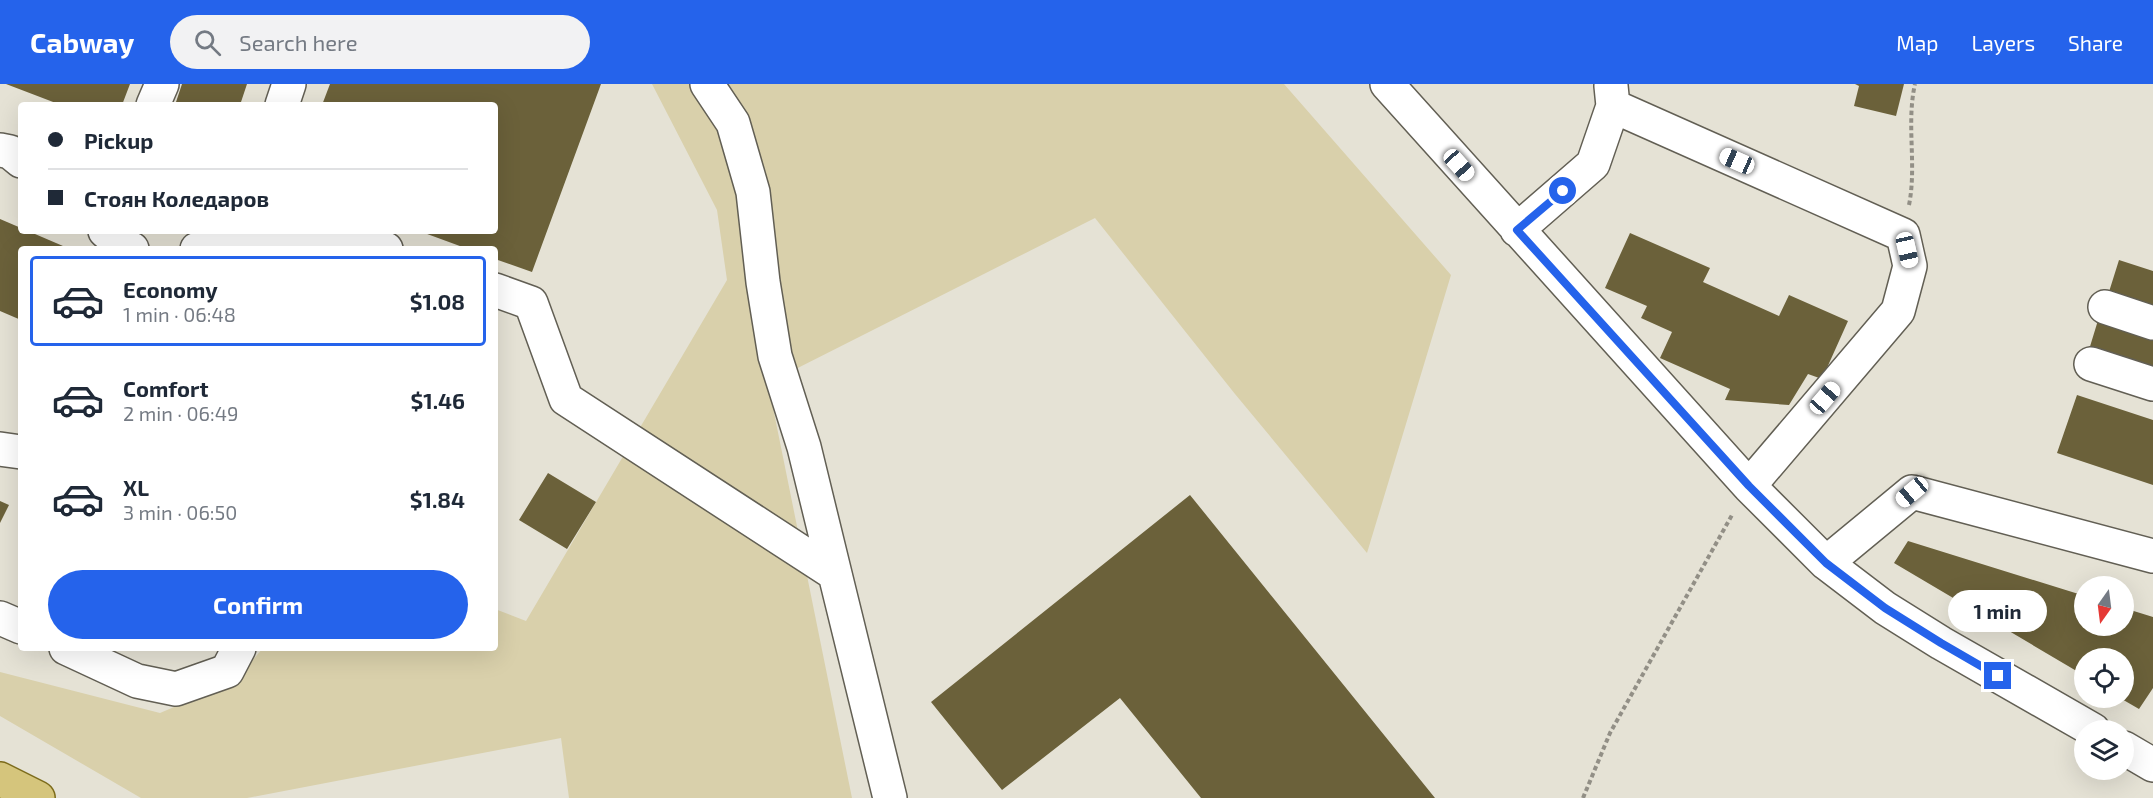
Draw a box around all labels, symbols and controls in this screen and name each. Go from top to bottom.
search box [170,15,590,69]
text: Cabway [30,25,134,59]
icon: search [191,26,224,59]
text: Search here [239,29,357,55]
text: Map [1896,30,1938,55]
text: Layers [1971,30,2035,55]
text: Share [2068,30,2123,55]
text: Pickup [84,127,153,153]
car [1717,145,1757,177]
car [1440,146,1478,184]
route start [1549,177,1576,204]
text: Стоян Коледаров [84,185,269,211]
car [1894,230,1920,270]
icon: car [51,274,105,328]
text: Economy [123,276,218,302]
text: $1.08 [410,288,465,314]
text: 1 min · 06:48 [123,302,236,326]
icon: car [51,373,105,427]
text: Comfort [123,375,208,401]
car [1806,379,1844,417]
text: $1.46 [410,387,465,413]
text: 2 min · 06:49 [123,401,238,425]
icon: car [51,472,105,526]
text: XL [123,474,149,500]
car [1892,474,1932,510]
text: $1.84 [410,486,465,512]
text: 3 min · 06:50 [123,500,237,524]
button: Confirm [48,570,468,639]
north arrow [2074,576,2134,636]
map controls [2074,576,2134,780]
callout: 1 min [1948,589,2048,631]
text: 1 min [1973,599,2022,623]
button: locate [2074,648,2134,708]
route end [1984,662,2011,689]
button: layers [2074,720,2134,780]

